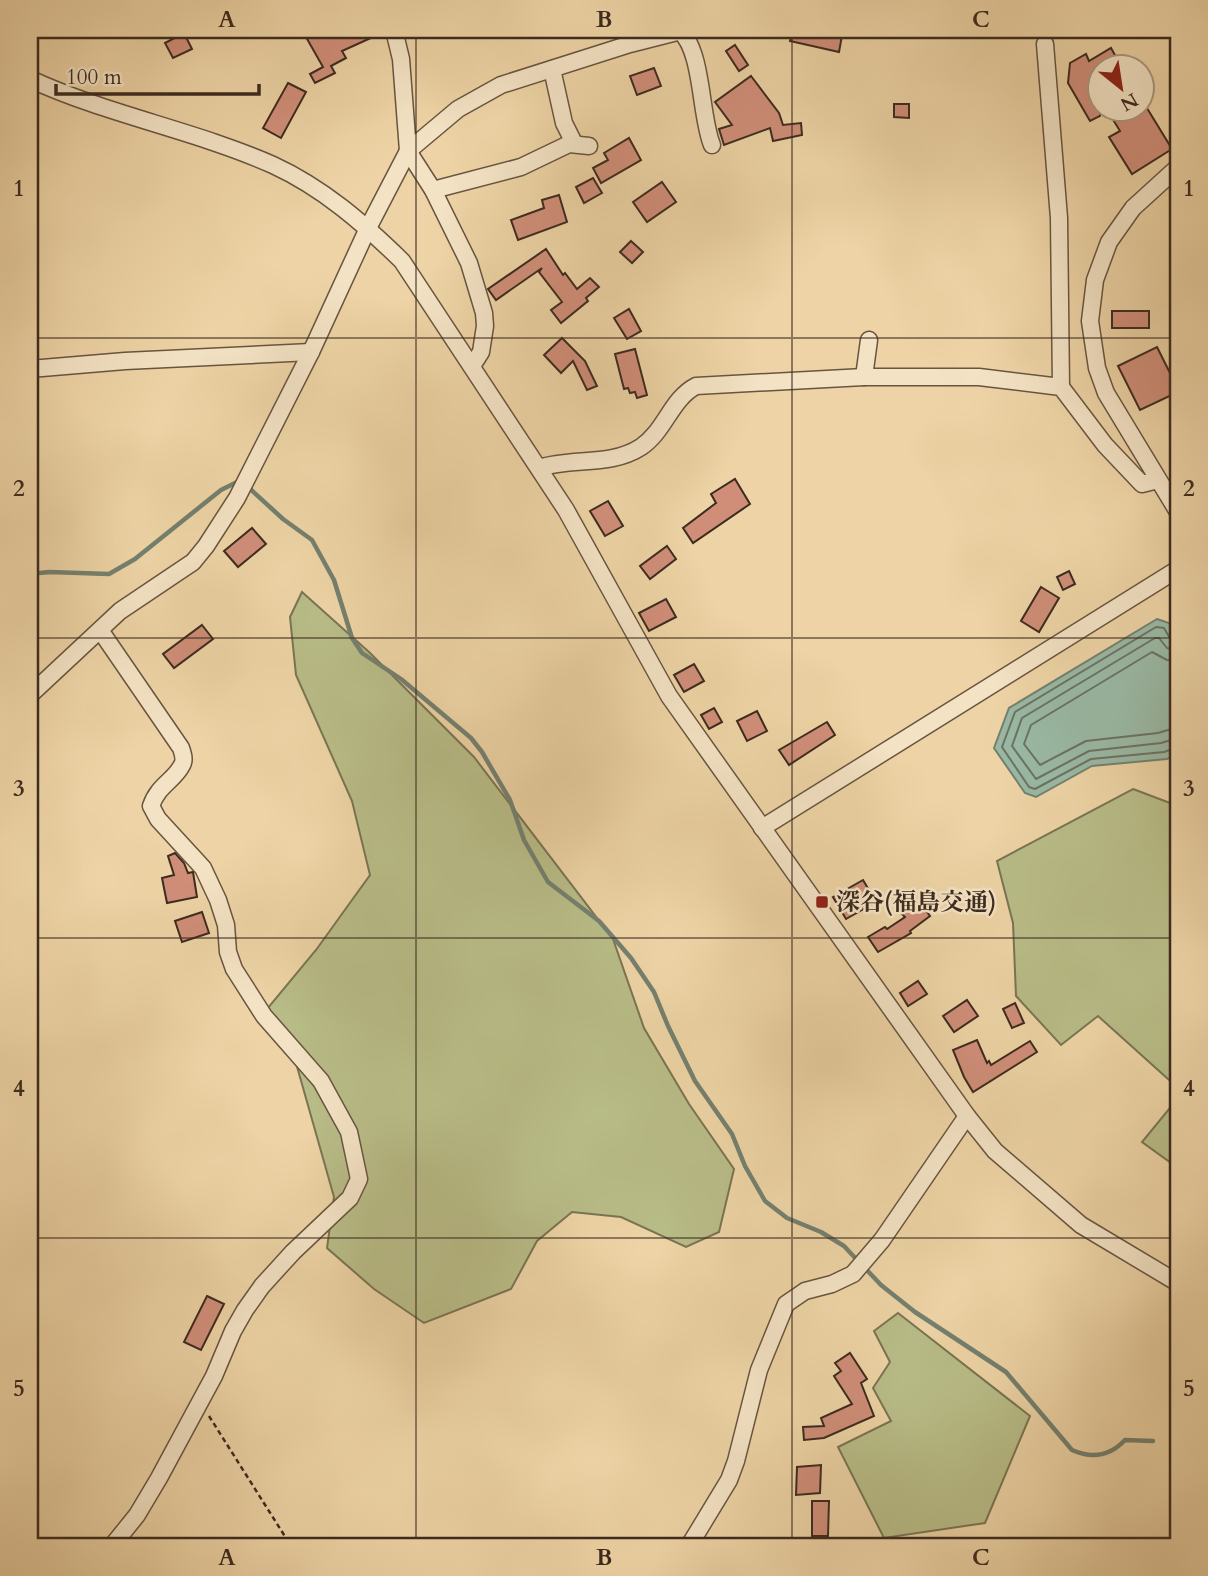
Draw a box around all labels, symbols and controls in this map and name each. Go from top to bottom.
text: A [218,4,236,35]
text: B [596,4,612,35]
text: C [972,4,990,35]
scale bar [56,52,259,96]
north arrow [1086,52,1156,122]
text: 100 m [66,63,122,92]
text: N [1115,86,1143,117]
text: 1 [13,173,25,204]
text: 1 [1183,173,1195,204]
text: 2 [13,473,25,504]
text: 2 [1183,473,1195,504]
text: 3 [13,773,25,804]
text: 3 [1183,773,1195,804]
place label: 深谷(福島交通) [836,886,996,919]
marker: 深谷(福島交通) [814,894,830,910]
text: 4 [13,1073,25,1104]
text: 4 [1183,1073,1195,1104]
text: 5 [13,1373,25,1404]
text: 5 [1183,1373,1195,1404]
text: A [218,1542,236,1573]
text: B [596,1542,612,1573]
text: C [972,1542,990,1573]

